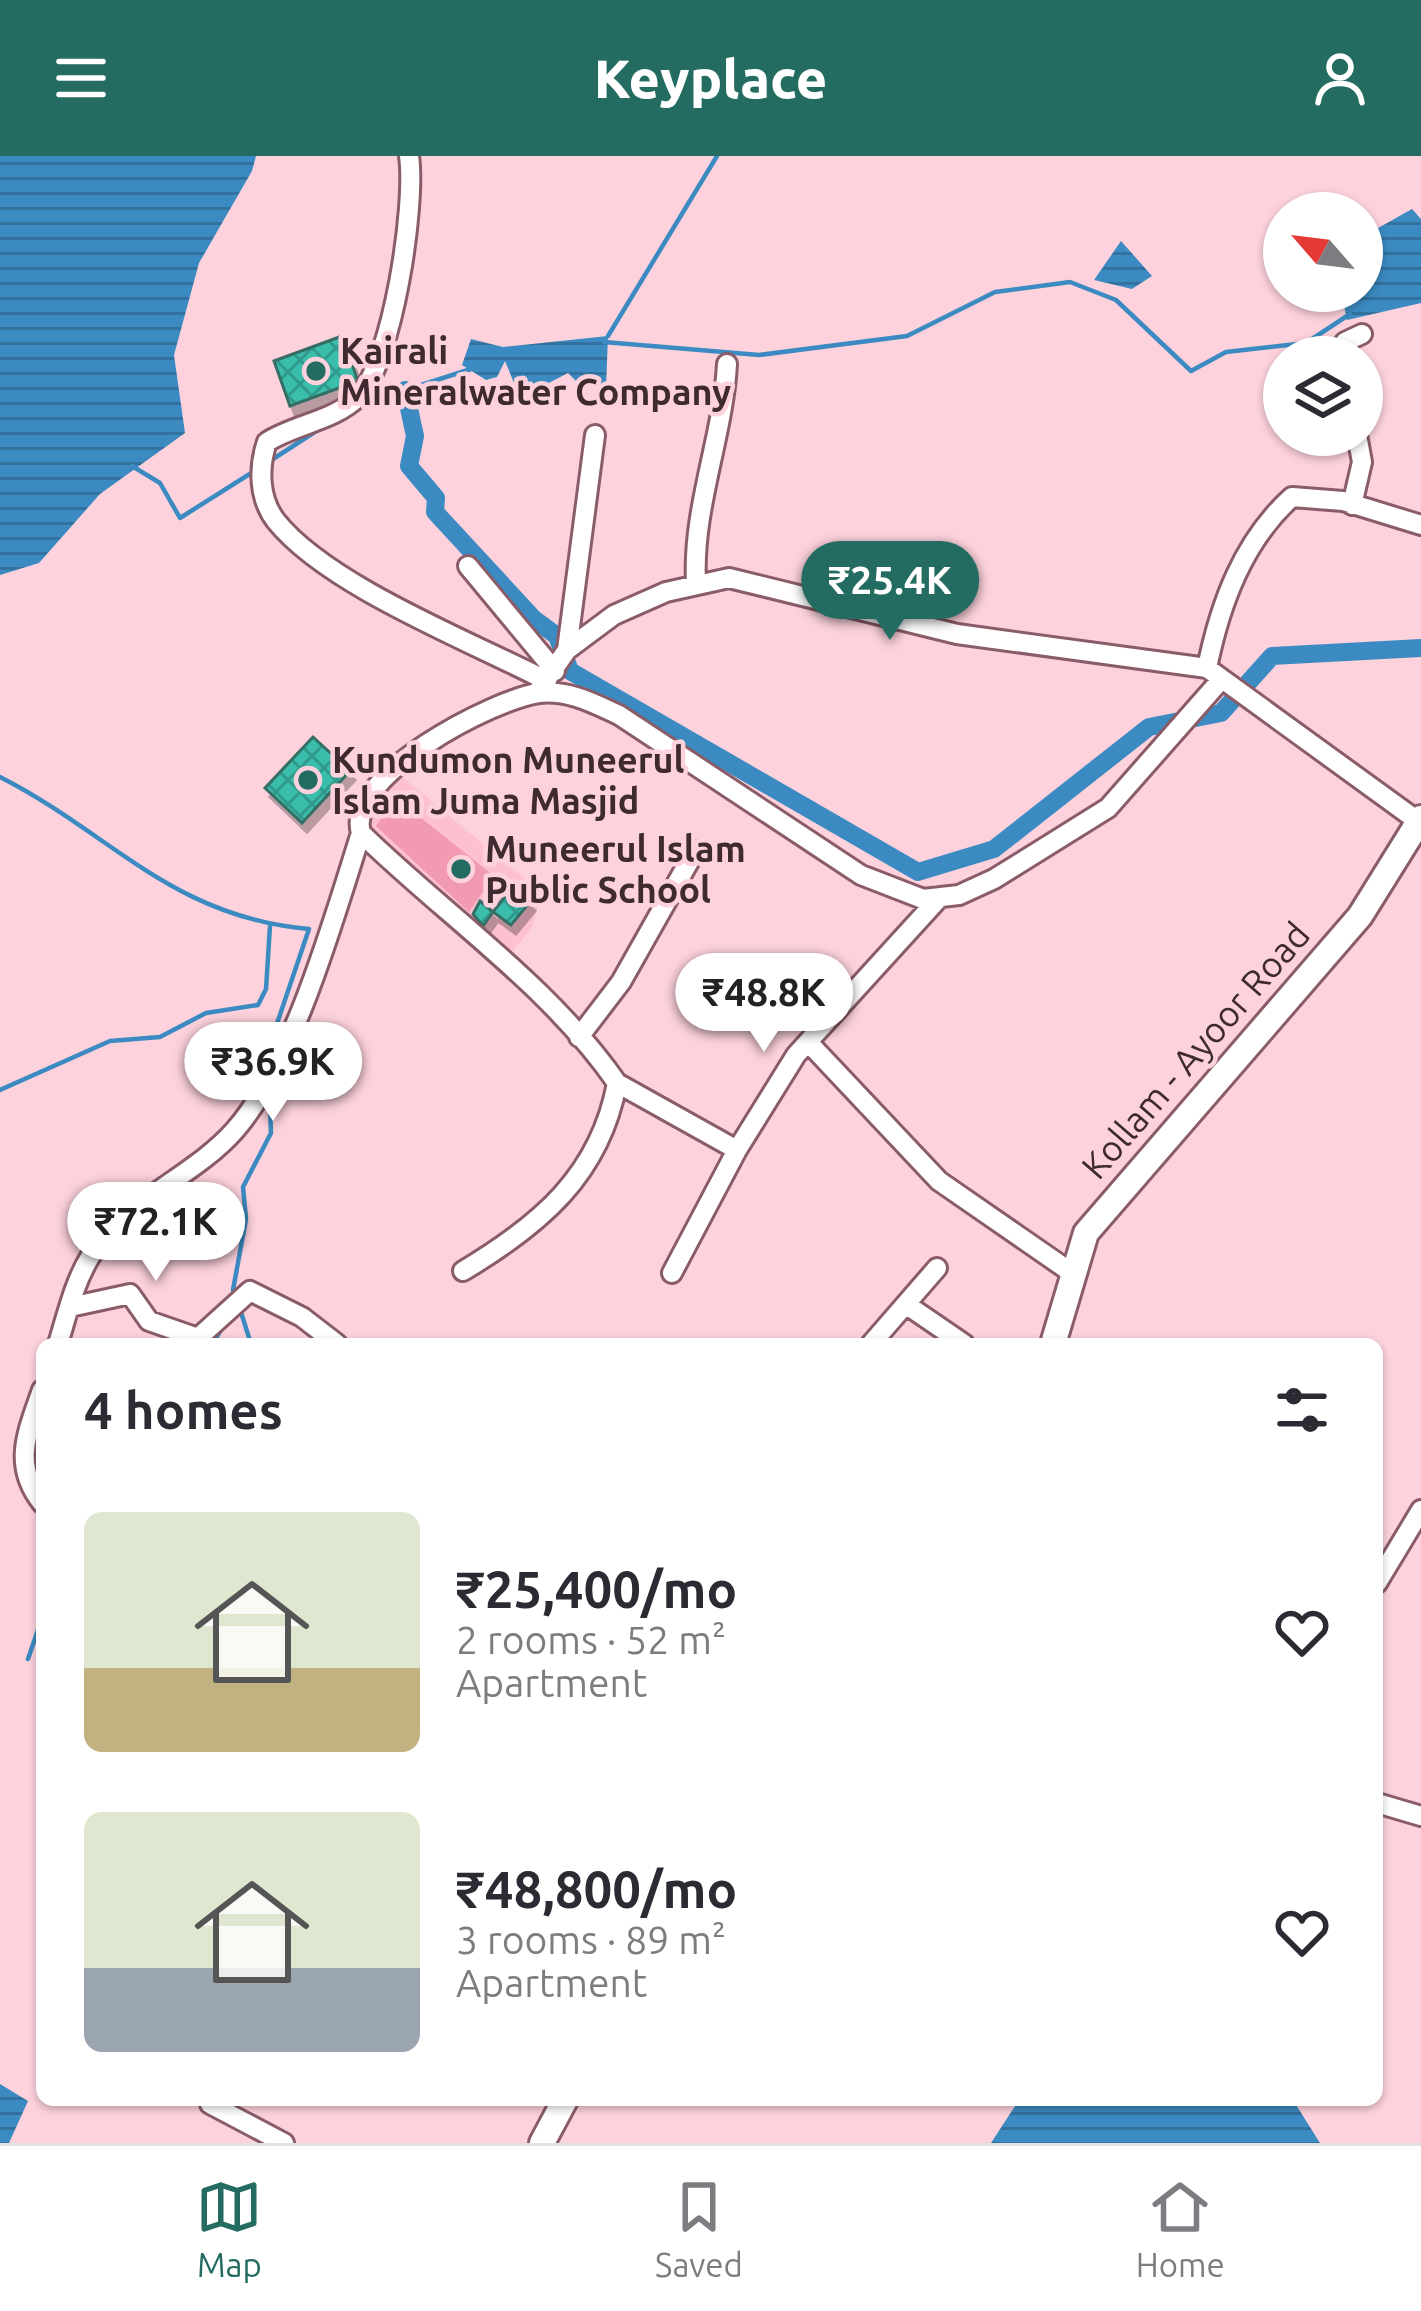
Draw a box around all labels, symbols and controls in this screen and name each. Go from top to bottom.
icon: menu [48,45,114,111]
icon: person [1307,45,1373,111]
text: Keyplace [594,48,827,108]
north arrow [1263,192,1383,312]
map controls [1263,192,1383,456]
place label: Kairali Mineralwater Company [340,330,731,412]
button: layers [1263,336,1383,456]
marker: Kairali Mineralwater Company [303,358,329,384]
pin: ₹25.4K [792,541,988,643]
text: ₹25.4K [828,558,952,601]
place label: Kundumon Muneerul Islam Juma Masjid [332,739,685,821]
marker: Kundumon Muneerul Islam Juma Masjid [295,767,321,793]
place label: Muneerul Islam Public School [485,828,746,910]
marker: Muneerul Islam Public School [448,856,474,882]
street label: Kollam - Ayoor Road [1073,914,1317,1186]
pin: ₹48.8K [666,953,862,1055]
text: ₹48.8K [702,970,826,1013]
pin: ₹36.9K [175,1022,371,1124]
text: ₹36.9K [211,1039,335,1082]
pin: ₹72.1K [58,1182,254,1284]
text: ₹72.1K [94,1199,218,1242]
icon: filters [1269,1377,1335,1443]
text: 4 homes [84,1381,283,1439]
icon: home [180,1560,324,1704]
text: ₹25,400/mo [456,1560,737,1618]
icon: heart [1269,1599,1335,1665]
text: 2 rooms · 52 m² [456,1618,726,1661]
text: Apartment [456,1661,647,1704]
icon: home [180,1860,324,2004]
text: ₹48,800/mo [456,1860,737,1918]
icon: heart [1269,1899,1335,1965]
text: 3 rooms · 89 m² [456,1918,726,1961]
text: Apartment [456,1961,647,2004]
tab: Map [196,2174,262,2283]
tab: Saved [655,2174,743,2283]
tab: Home [1136,2174,1225,2283]

